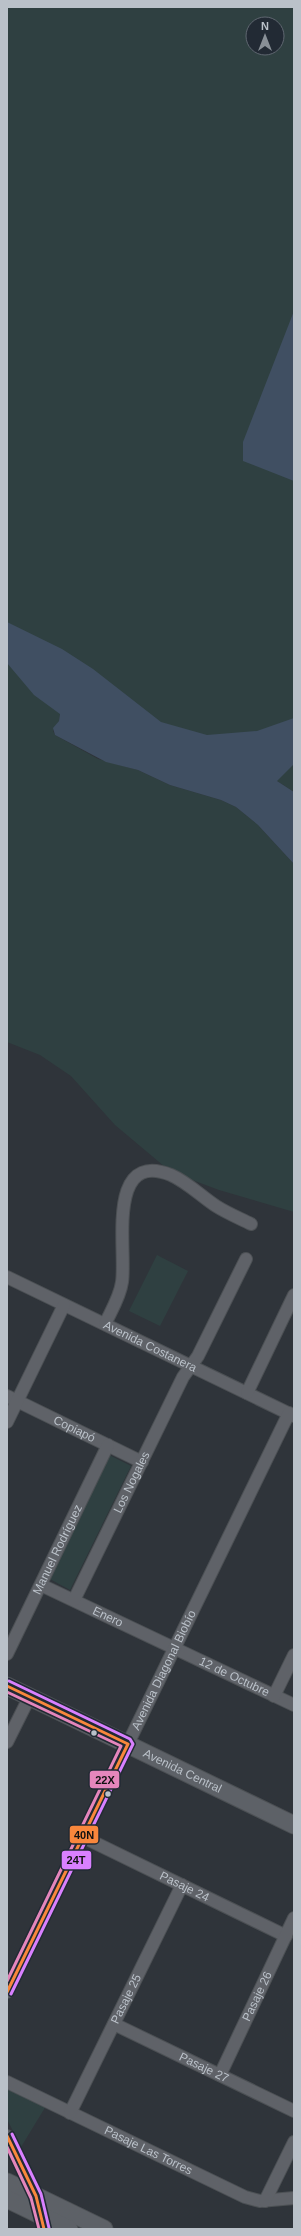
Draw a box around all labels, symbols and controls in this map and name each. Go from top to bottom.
north arrow [245,16,285,56]
text: N [261,20,269,32]
street label: Avenida Costanera [101,1318,199,1375]
street label: Copiapó [51,1413,98,1445]
street label: Los Nogales [111,1449,152,1515]
street label: Manuel Rodríguez [30,1502,85,1597]
street label: Enero [90,1604,126,1630]
street label: Avenida Diagonal Biobío [129,1608,199,1732]
street label: 12 de Octubre [197,1654,272,1699]
unlabelled marker [89,1728,99,1738]
street label: Avenida Central [141,1746,224,1796]
line badge: 22X [89,1770,120,1789]
text: 22X [95,1774,115,1786]
unlabelled marker [103,1789,113,1799]
line badge: 40N [69,1825,99,1844]
text: 40N [74,1829,94,1841]
line badge: 24T [61,1850,92,1870]
text: 24T [67,1854,86,1866]
street label: Pasaje 24 [157,1869,212,1905]
street label: Pasaje 26 [239,1969,275,2023]
street label: Pasaje 25 [108,1972,144,2026]
street label: Pasaje 27 [177,2050,231,2086]
street label: Pasaje Las Torres [102,2123,195,2177]

